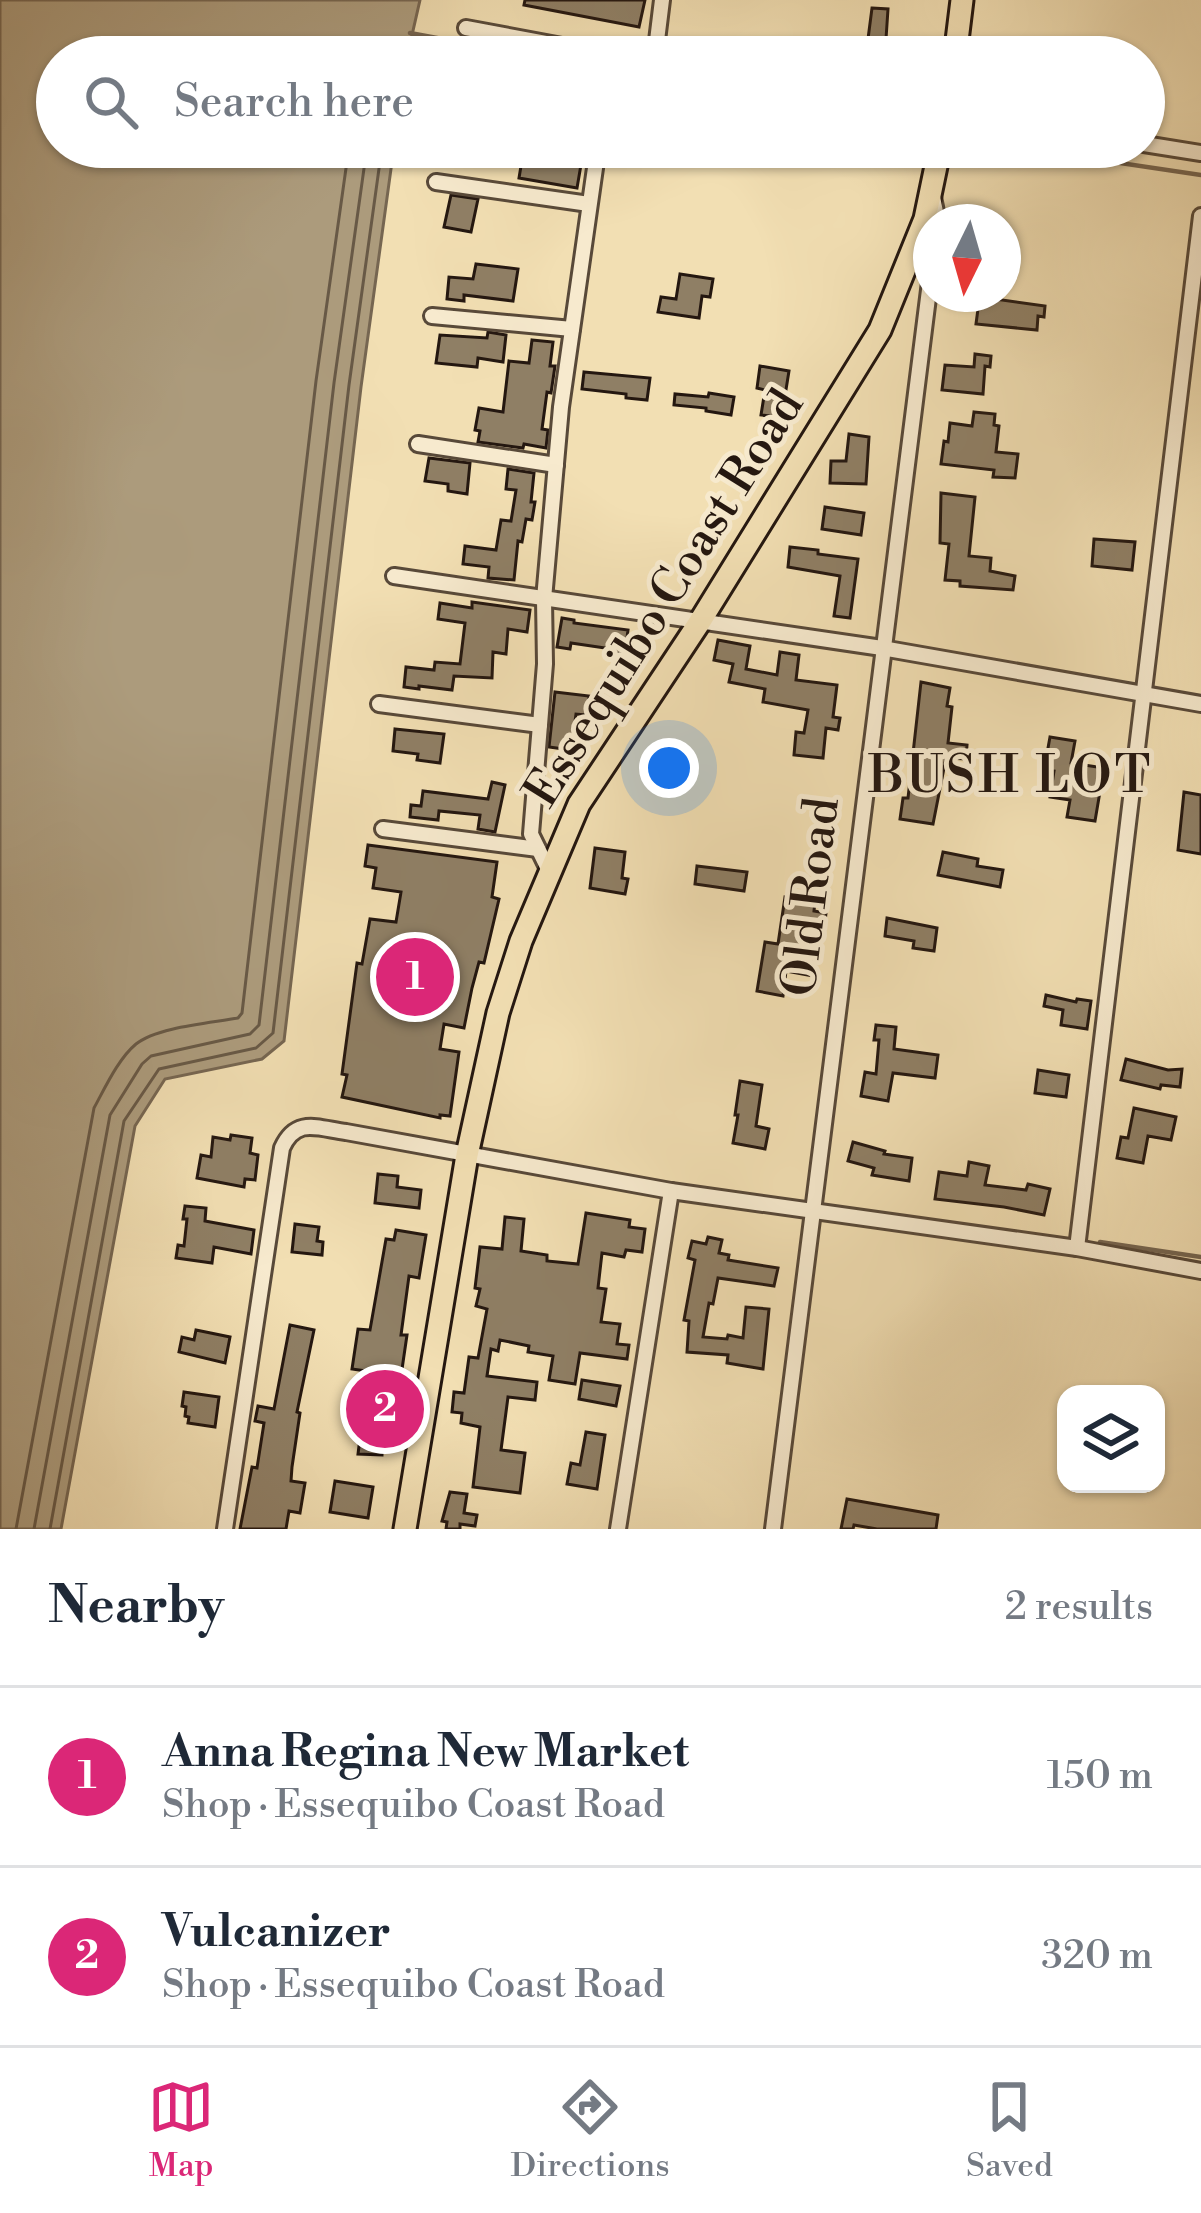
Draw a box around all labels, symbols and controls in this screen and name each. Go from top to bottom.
search box [36,36,1165,168]
icon: search [78,69,144,135]
text: Search here [174,74,414,131]
north arrow [913,204,1021,312]
street label: Essequibo Coast Road [512,379,818,819]
your location [639,738,699,798]
district label: BUSH LOT [867,745,1154,809]
street label: Old Road [770,794,854,1000]
pin: 1 [376,932,454,1022]
pin: 2 [346,1364,424,1454]
map controls [1057,1385,1165,1493]
button: layers [1057,1385,1165,1493]
text: Nearby [48,1575,224,1639]
text: 2 results [1005,1583,1153,1632]
text: Anna Regina New Market [162,1724,689,1781]
text: 1 [78,1752,96,1801]
text: 150 m [1047,1752,1153,1801]
text: Shop · Essequibo Coast Road [162,1781,665,1830]
text: Vulcanizer [162,1904,391,1961]
text: 2 [75,1932,99,1981]
text: 320 m [1041,1932,1153,1981]
text: Shop · Essequibo Coast Road [162,1961,665,2010]
tab: Map [148,2074,214,2187]
tab: Directions [511,2074,670,2187]
tab: Saved [966,2074,1053,2187]

